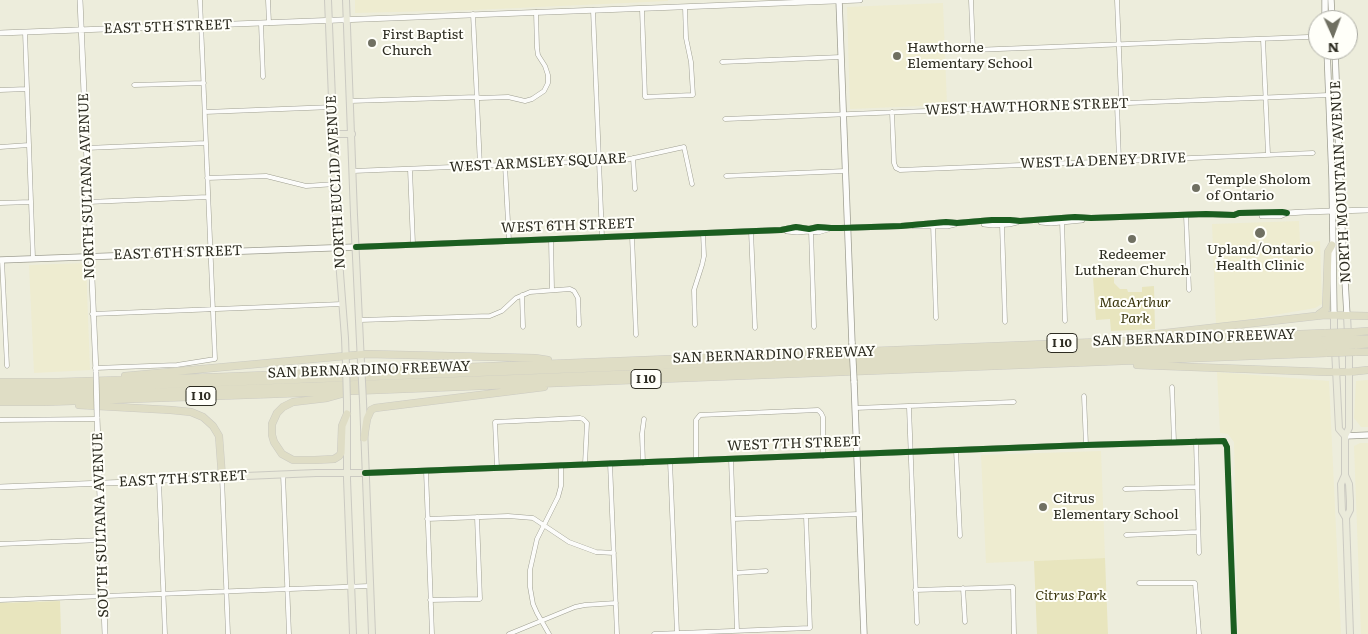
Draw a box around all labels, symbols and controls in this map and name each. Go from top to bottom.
north arrow [1308,10,1358,60]
street label: EAST 5TH STREET [103,16,233,38]
place label: First Baptist Church [382,27,464,59]
marker: First Baptist Church [366,37,378,49]
text: N [1327,39,1340,59]
place label: Hawthorne Elementary School [907,40,1033,72]
marker: Hawthorne Elementary School [891,50,903,62]
street label: NORTH MOUNTAIN AVENUE [1327,80,1355,284]
street label: NORTH SULTANA AVENUE [75,93,99,279]
street label: NORTH EUCLID AVENUE [323,95,349,269]
street label: WEST HAWTHORNE STREET [925,95,1129,119]
street label: WEST ARMSLEY SQUARE [449,150,627,176]
street label: WEST LA DENEY DRIVE [1020,150,1186,172]
place label: Temple Sholom of Ontario [1206,172,1311,204]
marker: Temple Sholom of Ontario [1190,182,1202,194]
street label: WEST 6TH STREET [501,215,635,237]
marker: Upland/Ontario Health Clinic [1253,226,1267,240]
marker: Redeemer Lutheran Church [1126,233,1138,245]
street label: EAST 6TH STREET [113,242,243,264]
place label: Upland/Ontario Health Clinic [1207,242,1313,274]
place label: Redeemer Lutheran Church [1074,247,1190,280]
park label: MacArthur Park [1099,295,1171,328]
street label: SAN BERNARDINO FREEWAY [1092,326,1296,350]
road number: I 10 [1047,333,1077,352]
street label: SAN BERNARDINO FREEWAY [672,343,876,367]
street label: SAN BERNARDINO FREEWAY [267,358,471,382]
road number: I 10 [631,369,661,388]
road number: I 10 [186,386,216,406]
street label: SOUTH SULTANA AVENUE [89,432,113,618]
street label: WEST 7TH STREET [727,433,861,455]
street label: EAST 7TH STREET [118,467,248,491]
place label: Citrus Elementary School [1053,491,1179,524]
marker: Citrus Elementary School [1037,501,1049,513]
park label: Citrus Park [1035,588,1107,604]

